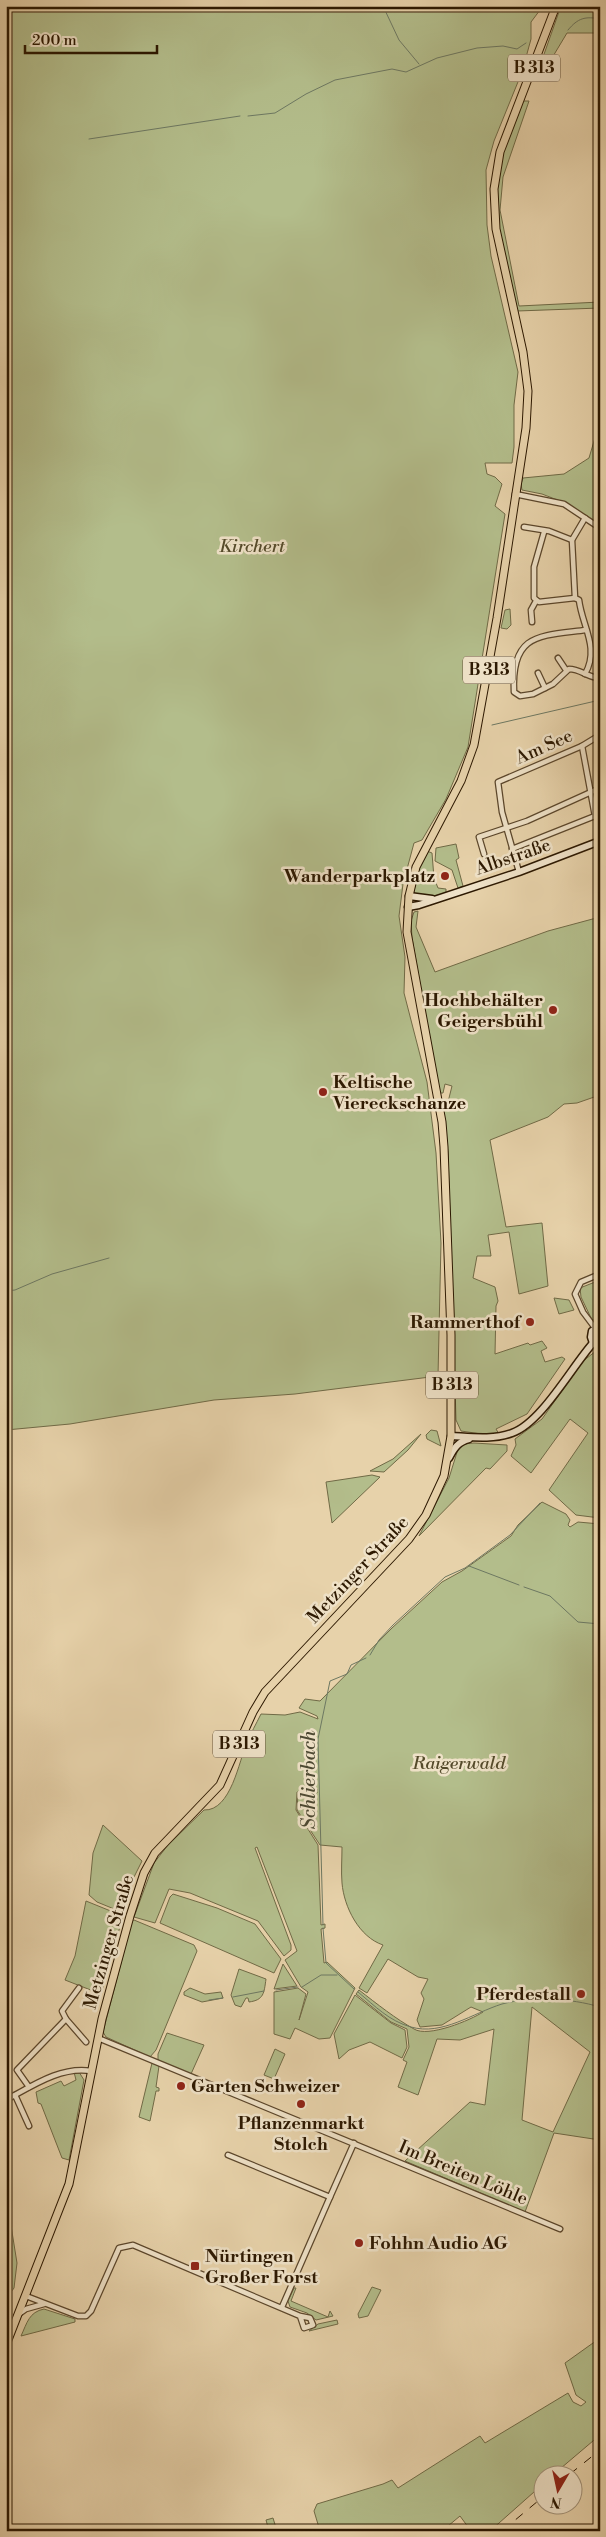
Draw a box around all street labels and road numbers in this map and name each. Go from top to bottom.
road number: B 313 [508,54,560,82]
road number: B 313 [463,656,515,684]
street label: Am See [511,724,576,770]
street label: Albstraße [471,833,554,881]
road number: B 313 [426,1372,478,1398]
street label: Metzinger Straße [302,1511,414,1629]
road number: B 313 [213,1730,265,1758]
street label: Metzinger Straße [79,1872,139,2012]
street label: Im Breiten Löhle [395,2135,531,2211]

